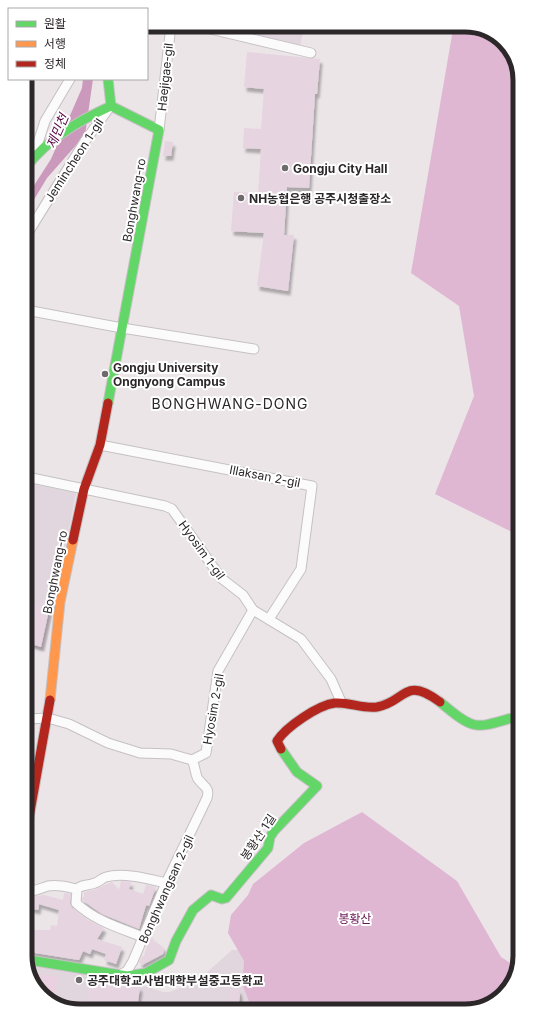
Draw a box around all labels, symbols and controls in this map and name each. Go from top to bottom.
legend [8,8,148,80]
text: 원활 [44,16,66,31]
text: 서행 [44,36,66,51]
street label: Haejigae-gil [154,42,176,112]
text: 정체 [44,56,66,71]
water label: 제민천 [43,110,72,151]
street label: Jemincheon 1-gil [41,115,107,205]
street label: Bonghwang-ro [119,157,149,243]
place label: Gongju City Hall [293,161,387,176]
marker: Gongju City Hall [280,163,290,173]
place label: NH농협은행 공주시청출장소 [249,191,391,206]
marker: NH농협은행 공주시청출장소 [236,193,246,203]
place label: Gongju University Ongnyong Campus [113,360,226,389]
marker: Gongju University Ongnyong Campus [100,369,110,379]
district label: BONGHWANG-DONG [151,395,309,412]
street label: Illaksan 2-gil [228,462,302,490]
street label: Hyosim 1-gil [176,518,228,582]
street label: Bonghwang-ro [40,529,70,615]
street label: Hyosim 2-gil [199,672,227,746]
street label: 봉황산 1길 [237,811,279,863]
street label: Bonghwangsan 2-gil [135,832,197,946]
park label: 봉황산 [338,911,372,926]
place label: 공주대학교사범대학부설중고등학교 [87,973,264,988]
marker: 공주대학교사범대학부설중고등학교 [74,975,84,985]

